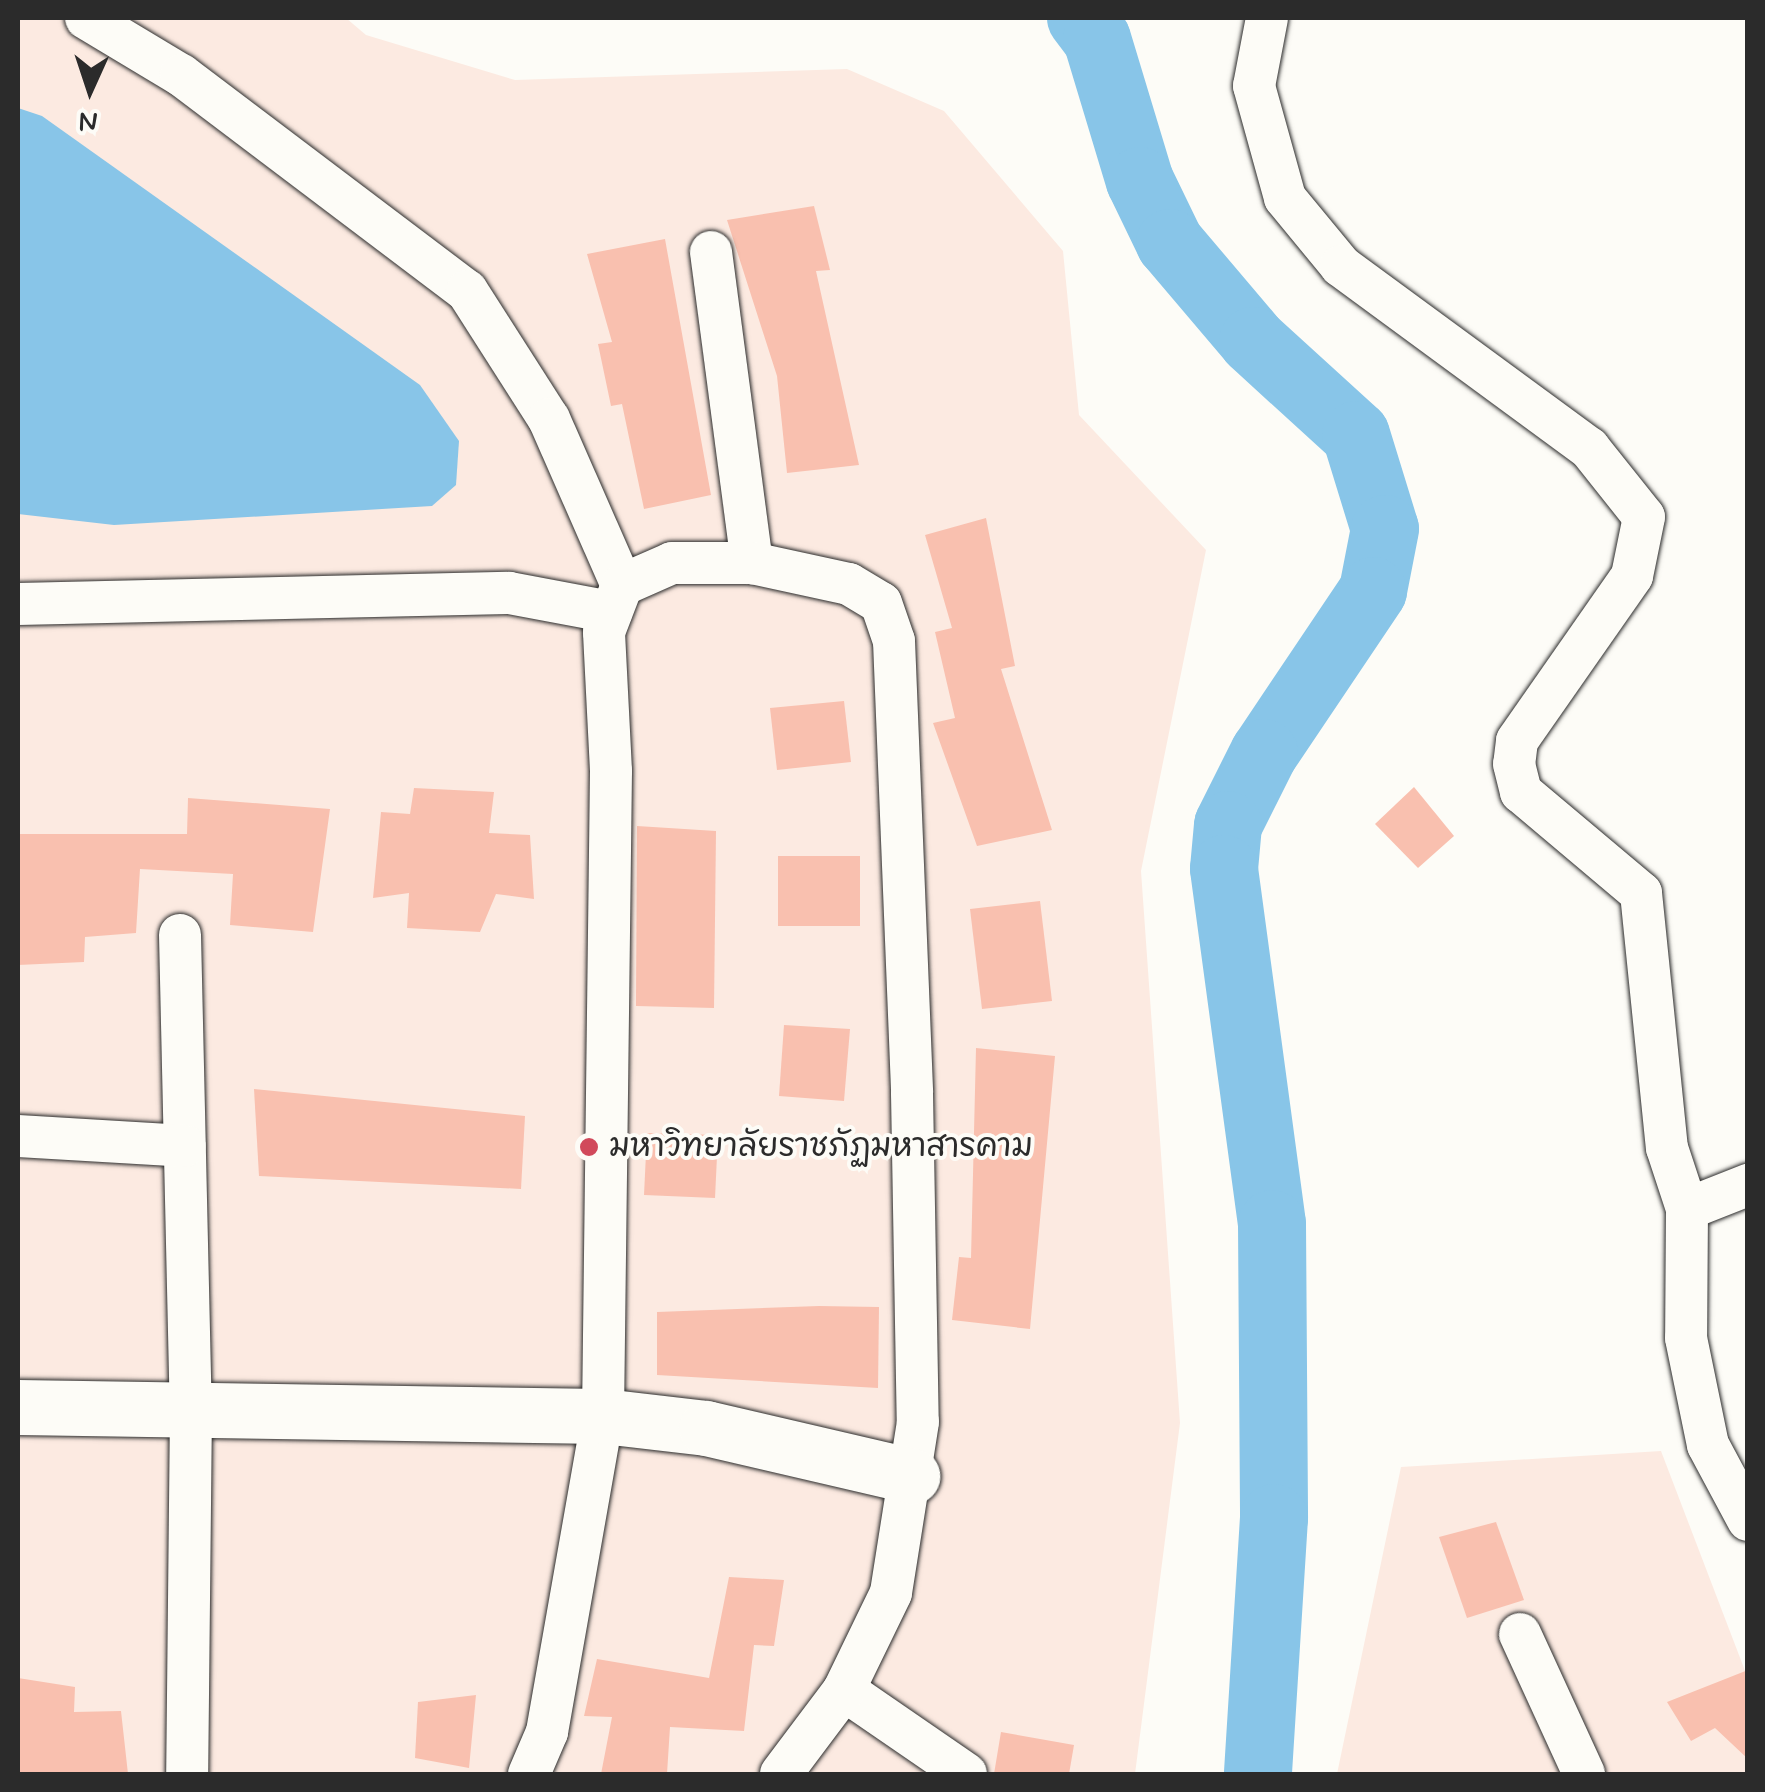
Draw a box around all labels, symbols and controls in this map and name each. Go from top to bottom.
north arrow [40,40,140,140]
text: N [78,101,99,139]
place label: มหาวิทยาลัยราชภัฏมหาสารคาม [609,1128,1033,1166]
marker: มหาวิทยาลัยราชภัฏมหาสารคาม [578,1136,600,1158]

